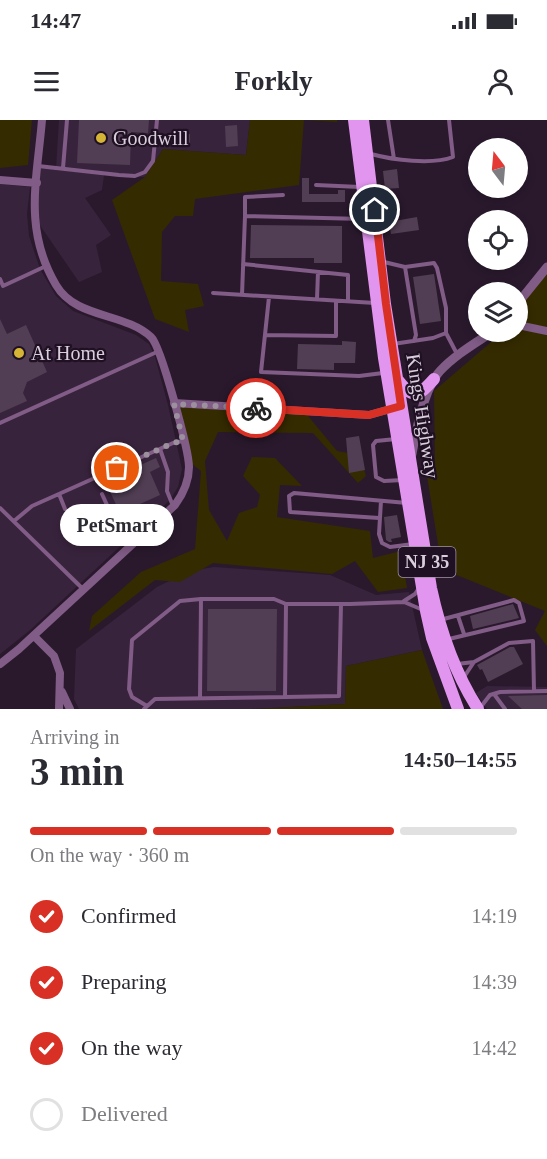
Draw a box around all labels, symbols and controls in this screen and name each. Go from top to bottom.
text: 14:47 [30,8,81,33]
icon: menu [30,65,63,98]
icon: person [484,65,517,98]
text: Forkly [235,66,313,96]
place label: Goodwill [113,127,189,149]
marker: Goodwill [94,131,108,145]
north arrow [468,138,528,198]
map controls [468,138,528,342]
pin [349,184,400,235]
icon: home [358,193,391,226]
button: locate [468,210,528,270]
button: layers [468,282,528,342]
place label: At Home [31,342,105,364]
marker: At Home [12,346,26,360]
street label: Kings Highway [401,352,444,480]
courier [226,378,286,438]
icon: bike [240,392,273,425]
pin [91,442,142,493]
icon: bag [100,451,133,484]
callout: PetSmart [60,504,174,546]
text: PetSmart [76,514,158,536]
road number: NJ 35 [398,547,456,577]
text: Arriving in [30,726,119,748]
text: 14:50–14:55 [403,747,517,772]
text: 3 min [30,750,124,793]
text: On the way · 360 m [30,844,189,866]
icon: check [30,900,63,933]
text: Confirmed [81,903,176,928]
text: 14:19 [471,905,517,927]
icon: check [30,966,63,999]
text: Preparing [81,969,167,994]
text: 14:39 [471,971,517,993]
icon: check [30,1032,63,1065]
text: On the way [81,1035,182,1060]
text: 14:42 [471,1037,517,1059]
text: Delivered [81,1101,168,1126]

